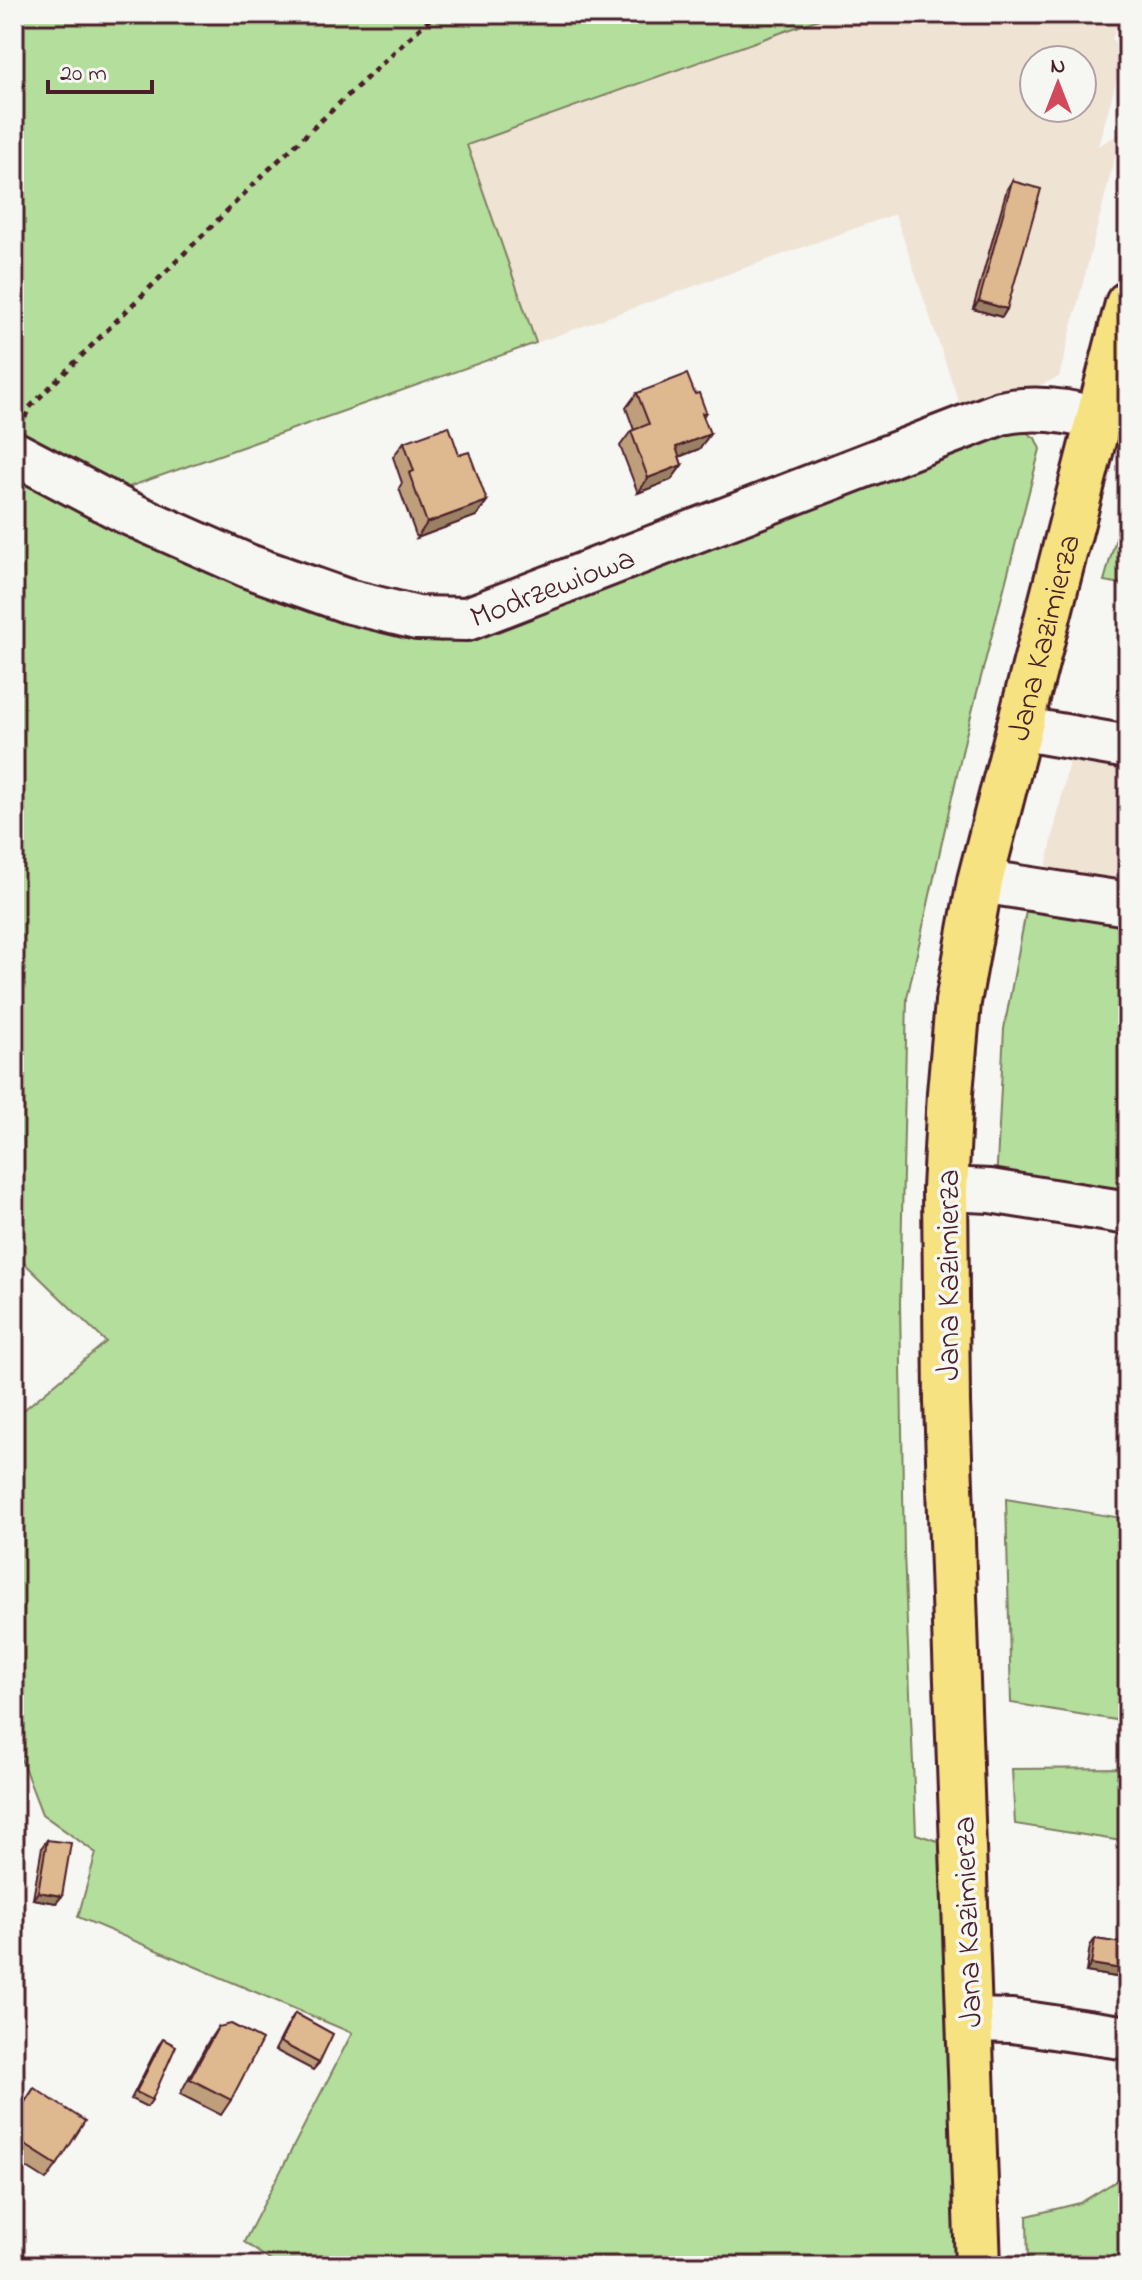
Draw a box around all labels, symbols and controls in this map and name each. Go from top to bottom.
scale bar [48,44,152,94]
north arrow [1018,44,1098,124]
text: N [1051,51,1065,83]
text: 20 m [60,57,107,92]
street label: Jana Kazimierza [997,529,1095,746]
street label: Modrzewiowa [464,536,642,643]
street label: Jana Kazimierza [927,1169,974,1381]
street label: Jana Kazimierza [942,1815,997,2028]

